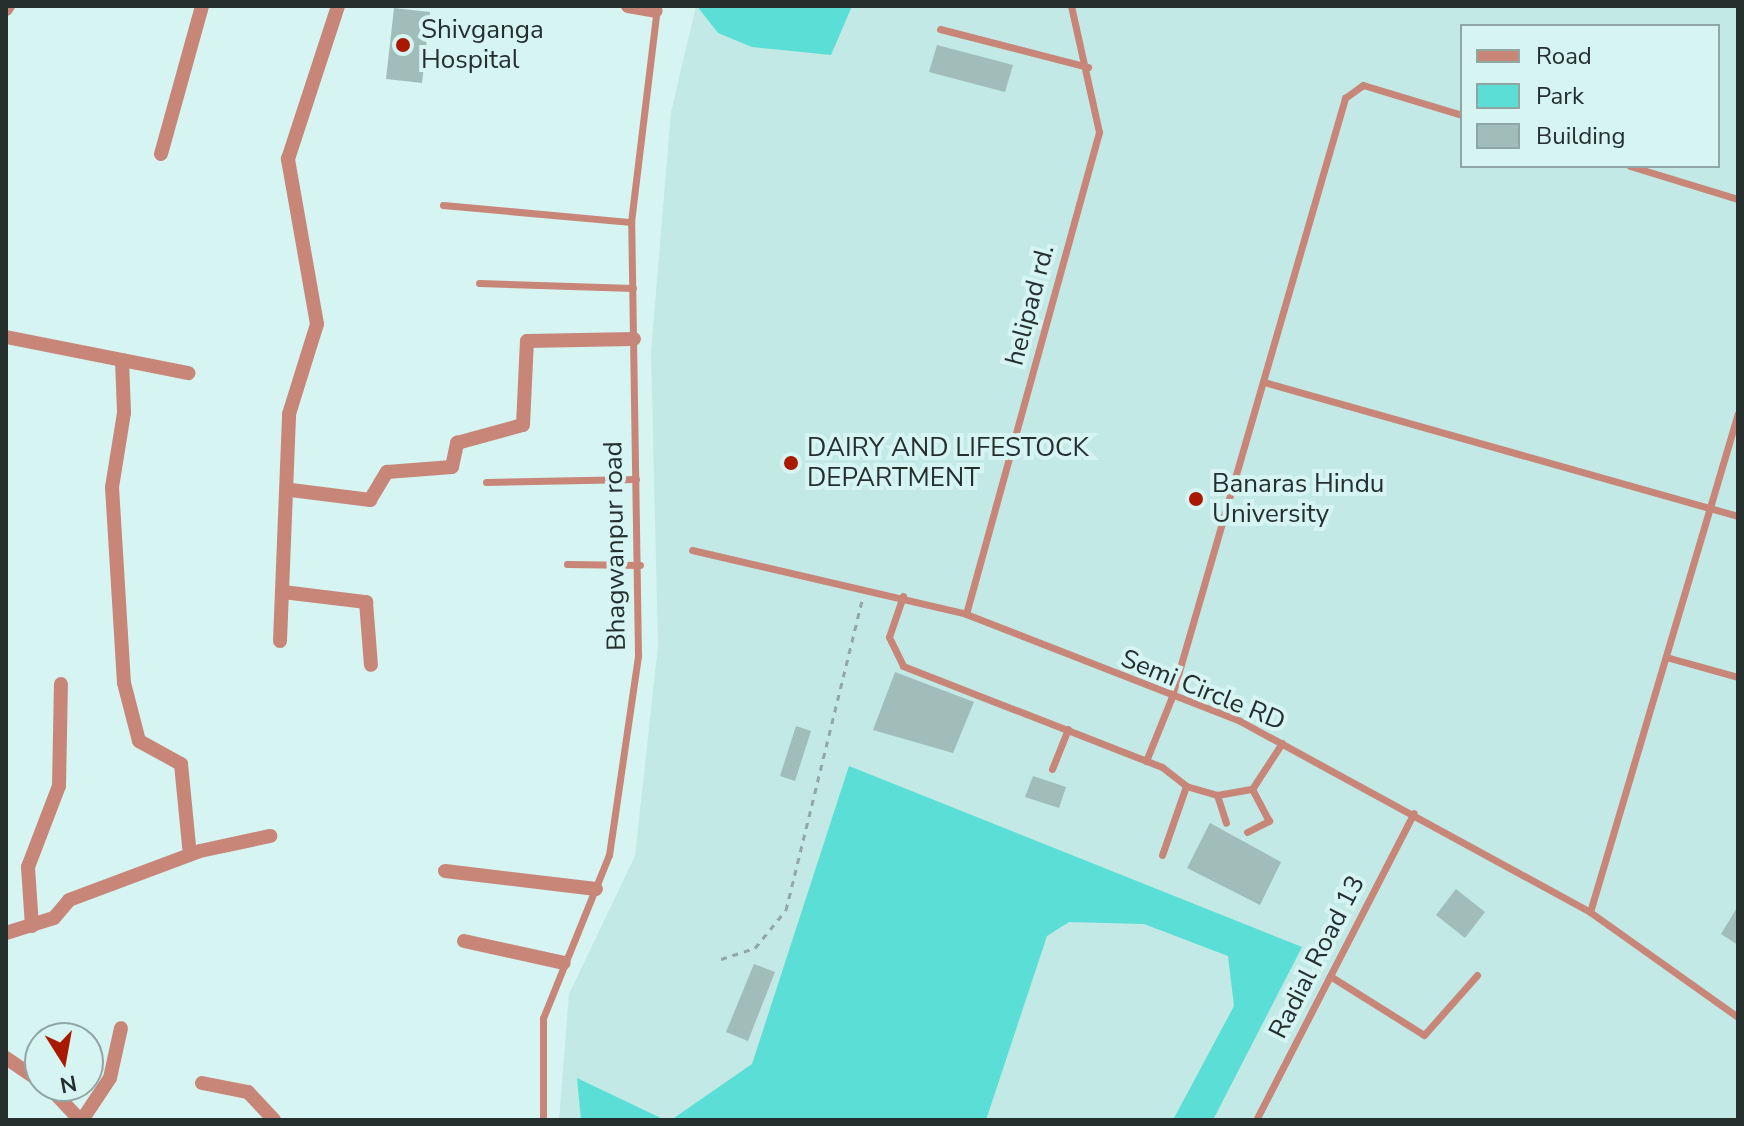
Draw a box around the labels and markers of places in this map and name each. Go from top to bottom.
place label: Shivganga Hospital [421,14,544,76]
marker: Shivganga Hospital [392,34,414,56]
place label: DAIRY AND LIFESTOCK DEPARTMENT [807,432,1089,494]
marker: DAIRY AND LIFESTOCK DEPARTMENT [782,454,800,472]
place label: Banaras Hindu University [1212,468,1384,530]
marker: Banaras Hindu University [1187,490,1205,508]

